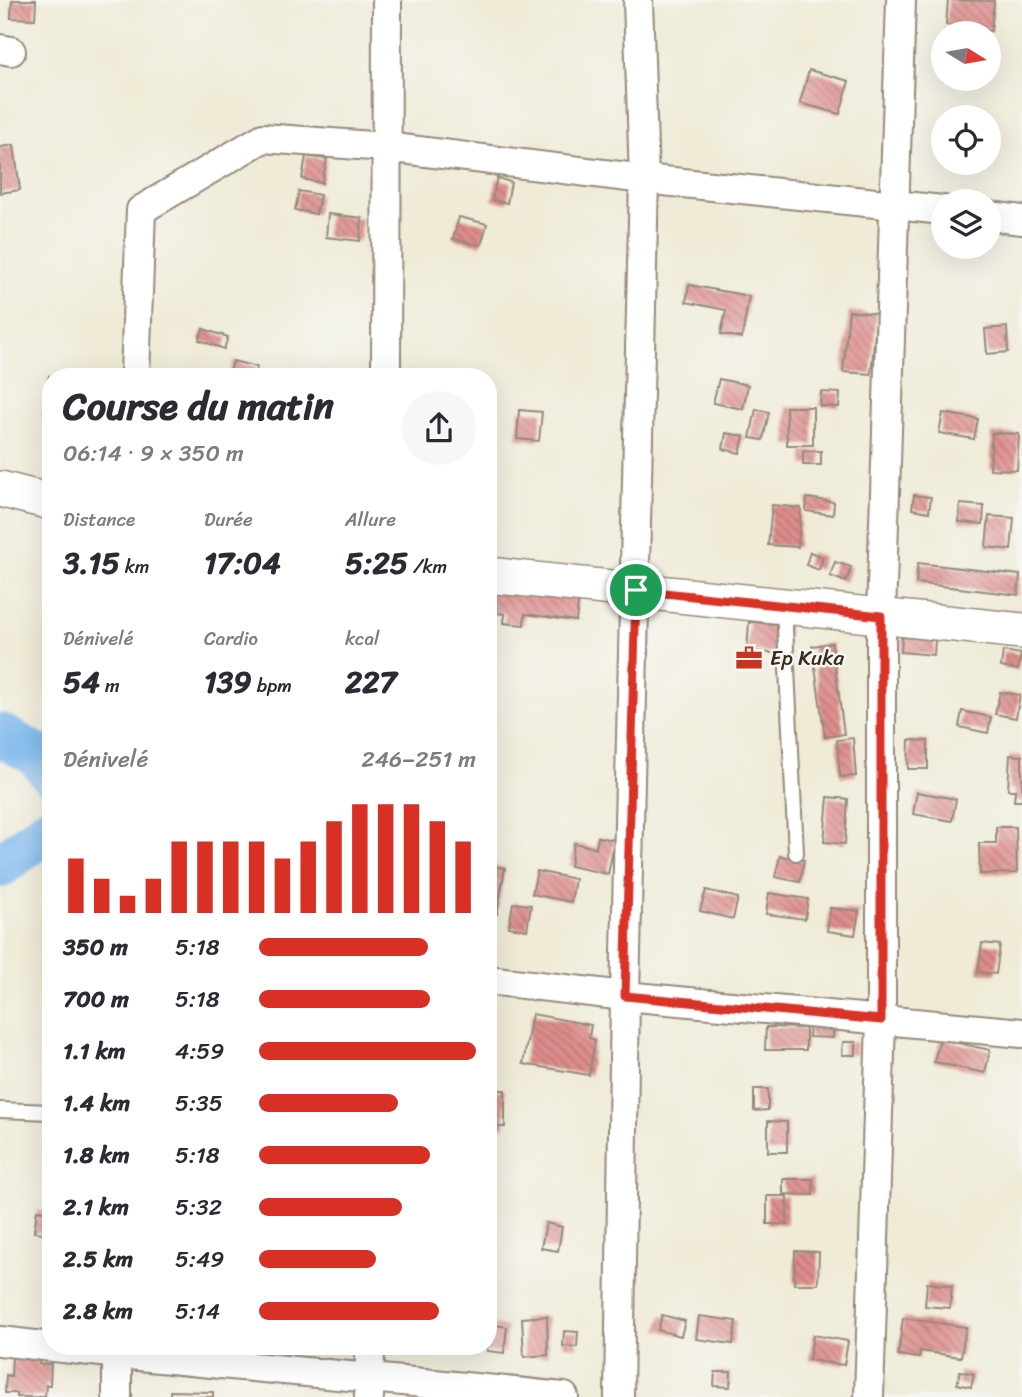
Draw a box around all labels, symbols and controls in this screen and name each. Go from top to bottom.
north arrow [931,21,1001,91]
map controls [931,21,1001,259]
button: locate [931,105,1001,175]
button: layers [931,189,1001,259]
text: Course du matin [63,373,334,440]
button: share [402,391,476,465]
text: 06:14 · 9 × 350 m [63,433,244,474]
text: Distance [63,503,135,536]
text: Durée [204,503,253,536]
text: Allure [345,503,396,536]
text: 3.15 [63,536,120,590]
text: 17:04 [204,536,281,590]
text: 5:25 [345,536,408,590]
text: km [120,550,149,583]
text: /km [408,550,447,583]
pin [606,560,666,620]
icon: arrive [617,571,655,609]
text: Dénivelé [63,622,133,655]
text: Cardio [204,622,258,655]
text: kcal [345,622,380,655]
place label: Ep Kuka [770,639,844,677]
office icon: Ep Kuka [734,643,764,673]
text: 54 [63,655,100,709]
text: 139 [204,655,252,709]
text: 227 [345,655,397,709]
text: m [100,669,120,702]
text: bpm [252,669,292,702]
text: Dénivelé [63,739,148,780]
text: 246–251 m [361,739,476,780]
text: 350 m [63,927,128,968]
text: 5:18 [175,927,220,968]
text: 700 m [63,979,129,1020]
text: 5:18 [175,979,220,1020]
text: 1.1 km [63,1031,126,1072]
text: 4:59 [175,1031,225,1072]
text: 1.4 km [63,1083,130,1124]
text: 5:35 [175,1083,223,1124]
text: 1.8 km [63,1135,130,1176]
text: 5:18 [175,1135,220,1176]
text: 2.1 km [63,1187,129,1228]
text: 5:32 [175,1187,222,1228]
text: 2.5 km [63,1239,133,1280]
text: 5:49 [175,1239,225,1280]
text: 2.8 km [63,1291,133,1332]
text: 5:14 [175,1291,220,1332]

